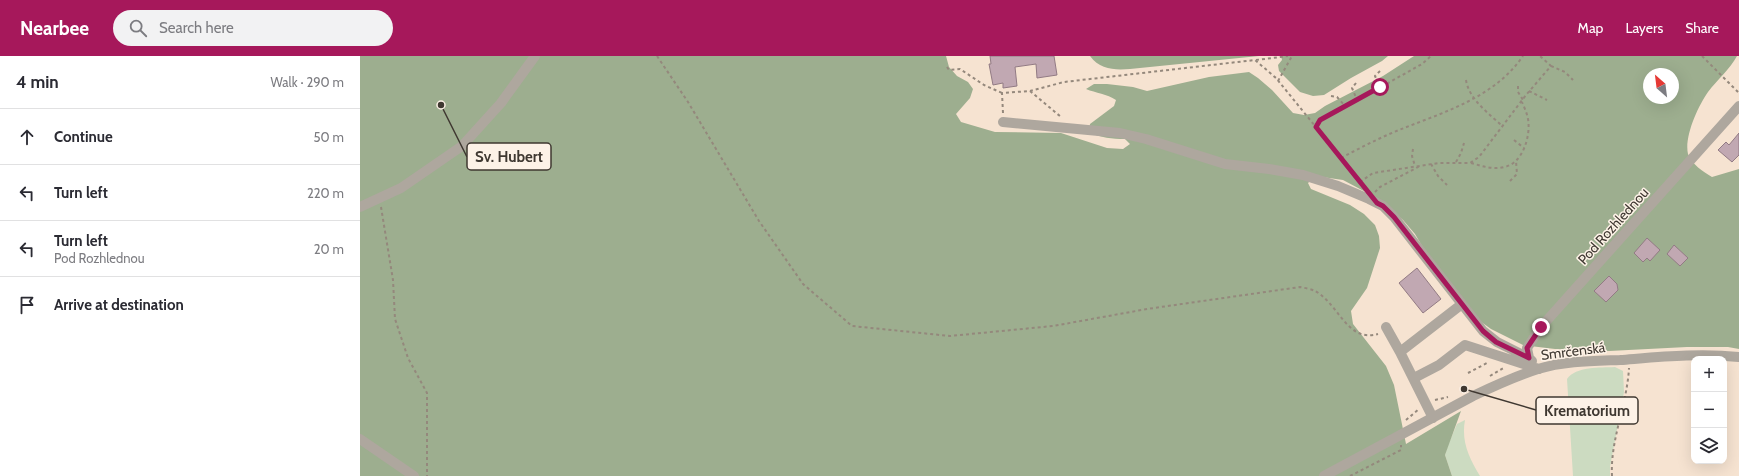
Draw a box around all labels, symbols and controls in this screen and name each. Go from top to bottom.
search box [113,10,393,46]
text: Nearbee [20,17,89,40]
icon: search [127,17,149,39]
text: Search here [159,19,234,37]
text: Map [1578,19,1603,37]
text: Layers [1625,19,1663,37]
text: Share [1685,19,1719,37]
north arrow [1643,68,1679,104]
text: 4 min [16,72,59,92]
text: Walk · 290 m [271,74,344,90]
route start [1371,78,1389,96]
icon: ahead [16,126,38,148]
text: Continue [54,128,113,146]
text: 50 m [314,129,344,145]
callout: Sv. Hubert [467,143,551,170]
text: Sv. Hubert [475,148,543,166]
icon: left [16,182,38,204]
text: Turn left [54,184,108,202]
street label: Pod Rozhlednou [1574,184,1652,268]
text: 220 m [307,185,344,201]
text: Turn left [54,232,108,250]
icon: left [16,238,38,260]
text: 20 m [314,241,344,257]
text: Pod Rozhlednou [54,250,144,266]
icon: arrive [16,294,38,316]
text: Arrive at destination [54,296,184,314]
route end [1532,318,1550,336]
street label: Smrčenská [1540,338,1607,364]
map controls [1691,356,1727,464]
button: + [1691,356,1727,392]
button: − [1691,392,1727,428]
callout: Krematorium [1536,397,1638,424]
text: Krematorium [1544,402,1630,420]
button: layers [1691,428,1727,464]

